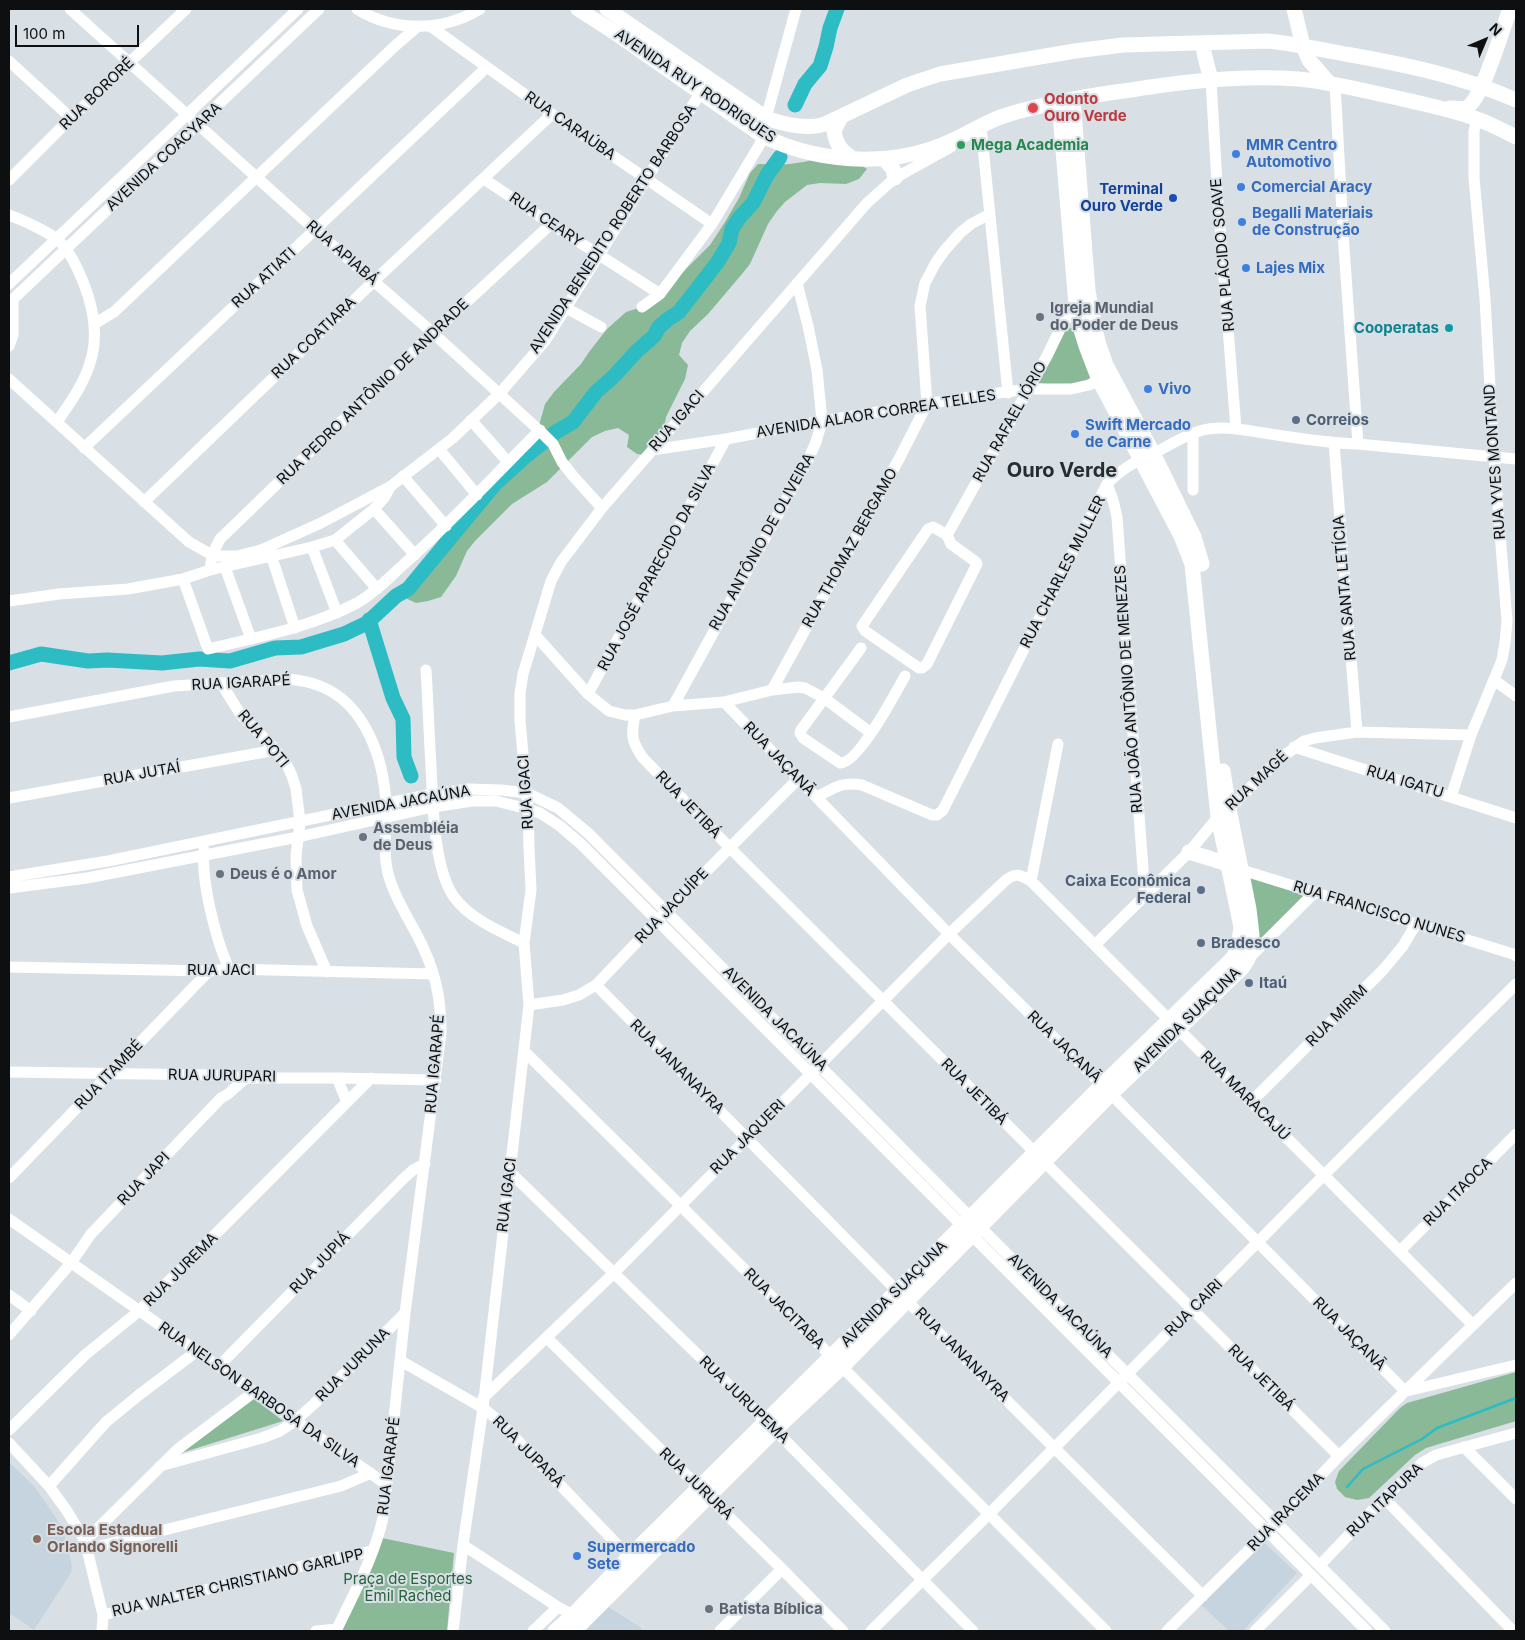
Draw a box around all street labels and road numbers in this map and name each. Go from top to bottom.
street label: AVENIDA RUY RODRIGUES [611,25,779,147]
street label: RUA BORORÉ [56,54,138,134]
street label: RUA CARAÚBA [521,88,619,164]
street label: AVENIDA COACYARA [103,99,225,215]
street label: AVENIDA BENEDITO ROBERTO BARBOSA [526,101,700,357]
street label: RUA PLÁCIDO SOAVE [1207,178,1239,332]
street label: RUA CEARY [506,189,586,251]
street label: RUA APIABÁ [302,217,382,289]
street label: RUA ATIATI [228,244,300,312]
street label: RUA COATIARA [268,293,360,383]
street label: RUA PEDRO ANTÔNIO DE ANDRADE [273,295,473,489]
street label: RUA RAFAEL IÓRIO [969,358,1051,486]
street label: RUA YVES MONTAND [1481,384,1509,540]
street label: AVENIDA ALAOR CORREA TELLES [755,386,997,442]
street label: RUA IGACI [646,387,708,455]
street label: RUA ANTÔNIO DE OLIVEIRA [706,450,818,634]
street label: RUA JOSÉ APARECIDO DA SILVA [594,460,720,674]
street label: RUA THOMAZ BERGAMO [799,465,901,631]
street label: RUA CHARLES MULLER [1017,493,1109,651]
street label: RUA SANTA LETÍCIA [1330,515,1360,661]
street label: RUA JOÃO ANTÔNIO DE MENEZES [1111,564,1147,814]
street label: RUA IGARAPÉ [191,671,291,695]
street label: RUA POTI [234,707,292,771]
street label: RUA JAÇANÃ [739,718,819,800]
street label: RUA MAGÉ [1222,748,1292,814]
street label: RUA IGACI [514,754,538,830]
street label: RUA JUTAÍ [102,758,182,790]
street label: RUA IGATU [1364,762,1446,802]
street label: RUA JETIBÁ [651,768,725,842]
street label: AVENIDA JACAÚNA [330,782,472,824]
street label: RUA JACUÍPE [632,865,712,947]
street label: RUA FRANCISCO NUNES [1291,877,1467,947]
street label: RUA JACI [187,961,255,979]
street label: AVENIDA JACAÚNA [719,963,831,1075]
street label: AVENIDA SUAÇUNA [1129,964,1245,1076]
street label: RUA MIRIM [1302,981,1372,1051]
street label: RUA JAÇANÃ [1023,1007,1105,1087]
street label: RUA IGARAPÉ [422,1014,448,1114]
street label: RUA JANANAYRA [626,1016,728,1118]
street label: RUA ITAMBÉ [71,1036,147,1114]
street label: RUA MARACAJÚ [1196,1047,1294,1145]
street label: RUA JETIBÁ [937,1055,1011,1129]
street label: RUA JURUPARI [168,1066,276,1086]
street label: RUA JAQUERI [707,1096,789,1178]
street label: RUA JAPI [114,1149,174,1209]
street label: RUA ITAOCA [1420,1154,1496,1230]
street label: RUA IGACI [494,1157,520,1233]
street label: RUA JUPIÁ [286,1228,354,1298]
street label: RUA JUREMA [140,1229,222,1311]
street label: AVENIDA SUAÇUNA [837,1237,951,1351]
street label: AVENIDA JACAÚNA [1004,1250,1116,1362]
street label: RUA JACITABA [740,1265,828,1353]
street label: RUA CAIRI [1162,1276,1226,1340]
street label: RUA JAÇANÃ [1309,1294,1389,1374]
street label: RUA JANANAYRA [911,1304,1013,1406]
street label: RUA NELSON BARBOSA DA SILVA [155,1318,363,1472]
street label: RUA JURUNA [312,1324,394,1406]
street label: RUA JETIBÁ [1224,1341,1298,1415]
street label: RUA JURUPEMA [695,1352,793,1448]
street label: RUA JUPARÁ [489,1413,567,1491]
street label: RUA IGARAPÉ [374,1416,404,1516]
street label: RUA JURURÁ [655,1444,737,1524]
street label: RUA ITAPURA [1343,1459,1427,1541]
street label: RUA IRACEMA [1244,1469,1328,1555]
street label: RUA WALTER CHRISTIANO GARLIPP [110,1545,366,1621]

